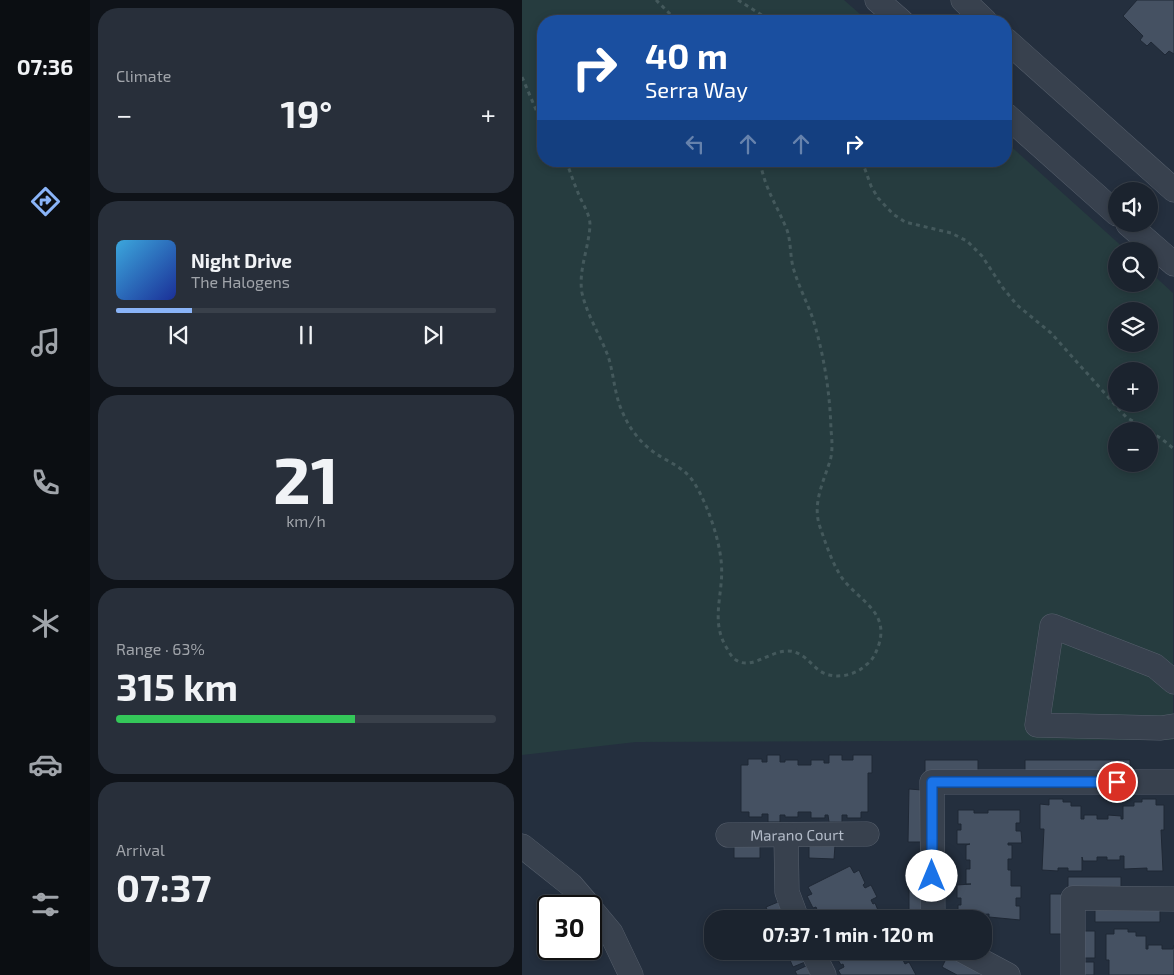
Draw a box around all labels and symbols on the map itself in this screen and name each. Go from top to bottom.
pin [1096,761,1138,803]
street label: Marano Court [750,825,844,844]
position arrow [905,849,957,901]
speed limit sign: 30 [537,895,602,960]

